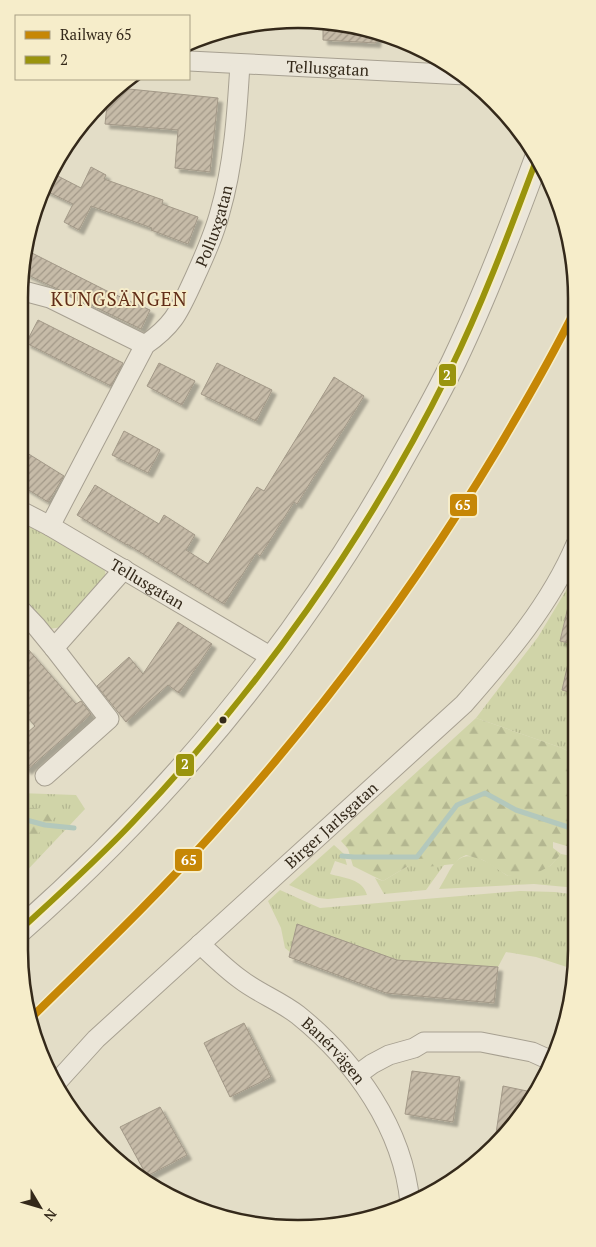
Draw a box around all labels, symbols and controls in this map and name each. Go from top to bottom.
legend [15,15,190,80]
text: Railway 65 [60,24,132,44]
text: 2 [60,49,68,69]
street label: Tellusgatan [286,55,370,81]
street label: Polluxgatan [190,182,238,270]
district label: KUNGSÄNGEN [50,286,188,311]
line badge: 2 [438,363,457,387]
text: 2 [443,365,451,384]
line badge: 65 [449,493,478,517]
text: 65 [455,495,471,514]
street label: Tellusgatan [106,553,189,614]
unlabelled marker [218,715,228,725]
line badge: 2 [175,753,195,777]
text: 2 [181,754,189,773]
street label: Birger Jarlsgatan [280,776,383,873]
line badge: 65 [174,848,203,872]
text: 65 [181,850,197,869]
street label: Banérvägen [297,1012,371,1089]
north arrow [15,1182,65,1232]
text: N [40,1205,61,1226]

